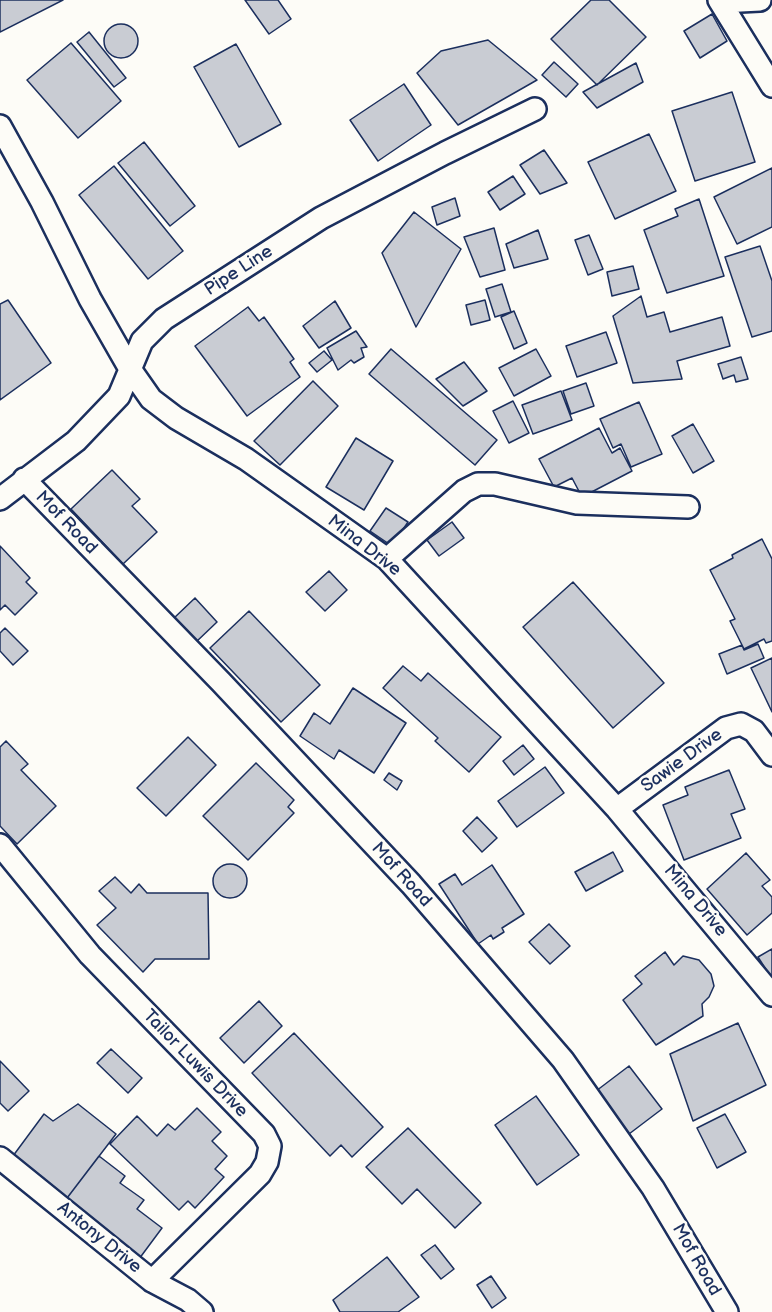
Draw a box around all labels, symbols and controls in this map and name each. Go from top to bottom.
street label: Pipe Line [201,241,277,301]
street label: Mof Road [31,487,101,559]
street label: Mina Drive [323,511,405,581]
street label: Sawie Drive [637,724,727,798]
street label: Mof Road [366,838,436,912]
street label: Mina Drive [659,861,731,941]
street label: Tailor Luwis Drive [138,1006,252,1122]
street label: Antony Drive [53,1198,145,1278]
street label: Mof Road [667,1220,725,1300]

